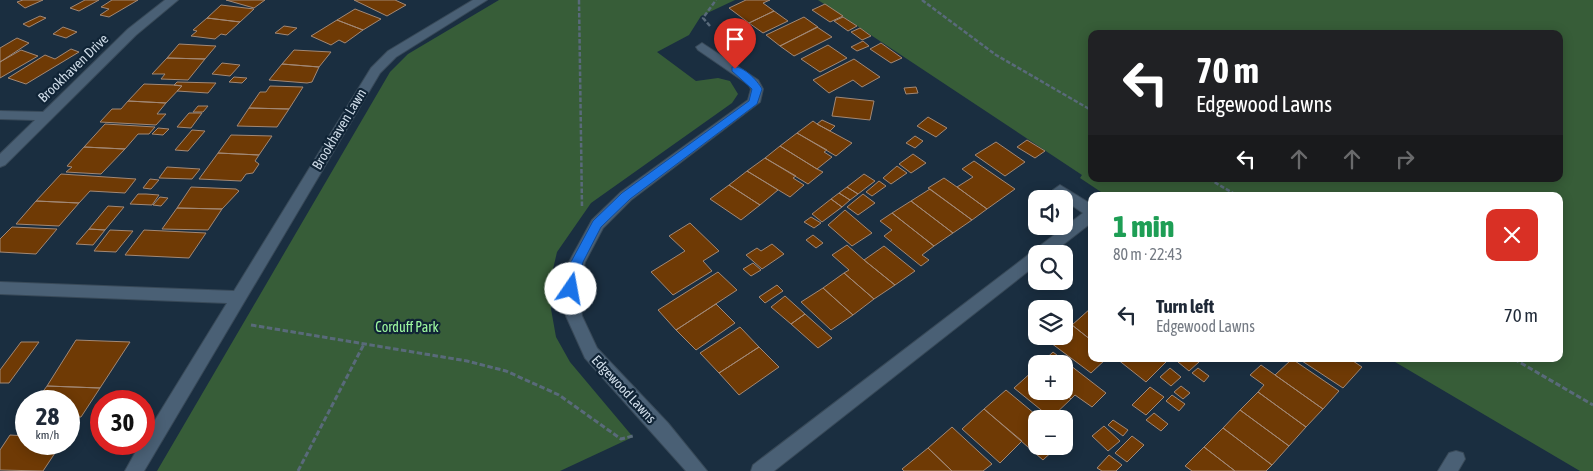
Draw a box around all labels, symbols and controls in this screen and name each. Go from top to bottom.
pin [714,18,756,69]
icon: arrive [721,25,749,53]
street label: Brookhaven Drive [35,31,111,105]
icon: left [1113,50,1178,115]
text: 70 m [1196,50,1259,90]
street label: Brookhaven Lawn [309,86,369,172]
text: Edgewood Lawns [1196,91,1332,117]
icon: left [1232,145,1260,173]
icon: ahead [1285,145,1313,173]
icon: ahead [1338,145,1366,173]
icon: right [1391,145,1419,173]
map controls [1028,190,1073,455]
button: sound [1028,190,1073,235]
text: 1 min [1113,209,1174,243]
button: close [1486,209,1538,261]
button: search [1028,245,1073,290]
text: 80 m · 22:43 [1113,245,1183,263]
position arrow [544,262,596,314]
text: Turn left [1156,295,1214,317]
button: layers [1028,300,1073,345]
icon: left [1113,301,1141,329]
text: 70 m [1504,304,1538,326]
text: Edgewood Lawns [1156,317,1255,335]
park label: Corduff Park [375,319,439,335]
street label: Edgewood Lawns [589,352,659,426]
button: + [1028,355,1073,400]
speed limit sign: 30 [90,390,155,455]
text: 28 [36,402,59,430]
button: − [1028,410,1073,455]
text: km/h [36,428,59,442]

